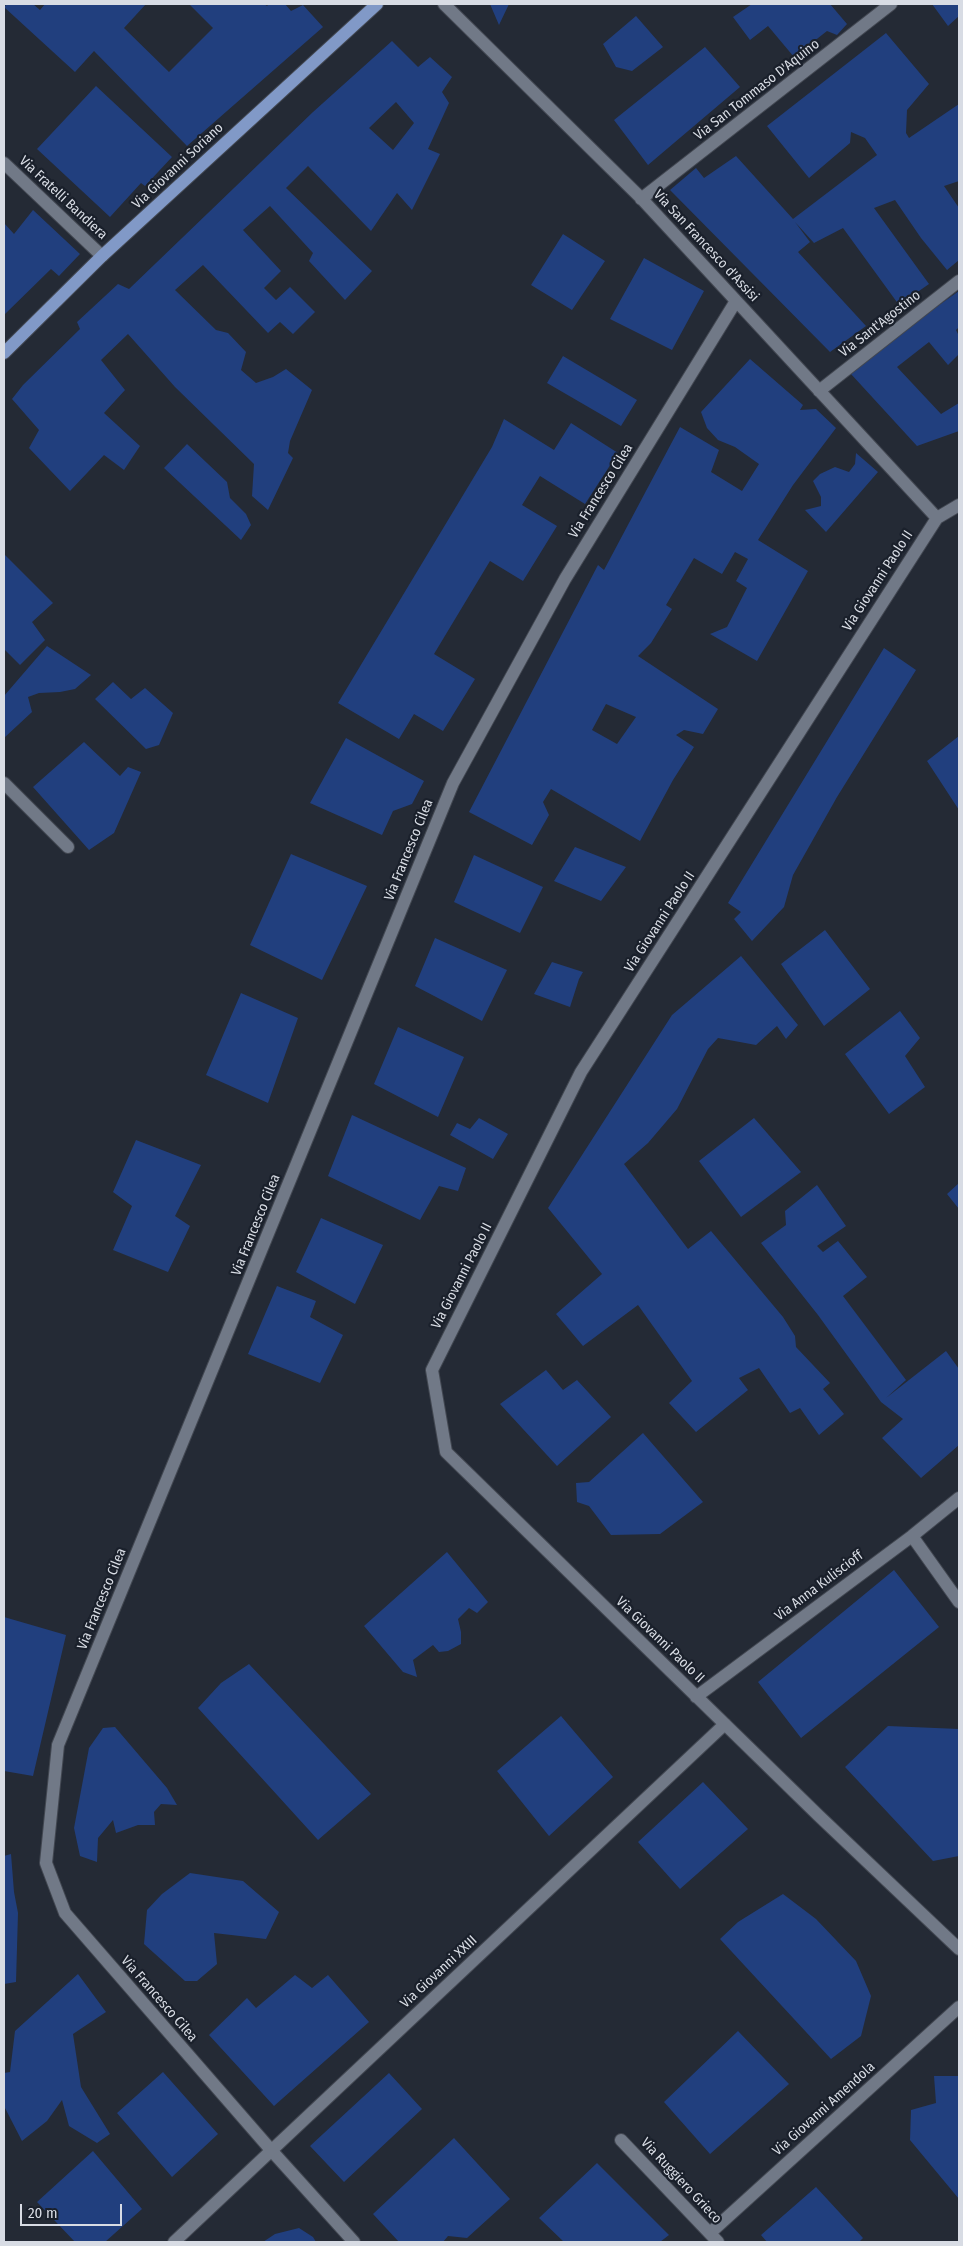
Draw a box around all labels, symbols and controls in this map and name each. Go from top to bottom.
street label: Via San Tommaso D'Aquino [691,36,823,144]
street label: Via Giovanni Soriano [129,119,227,213]
street label: Via Fratelli Bandiera [15,153,111,243]
street label: Via San Francesco d'Assisi [650,187,762,305]
street label: Via Sant'Agostino [836,287,924,361]
street label: Via Francesco Cilea [565,441,637,541]
street label: Via Giovanni Paolo II [839,528,917,634]
street label: Via Francesco Cilea [381,797,437,903]
street label: Via Giovanni Paolo II [621,869,699,975]
street label: Via Francesco Cilea [228,1172,284,1278]
street label: Via Giovanni Paolo II [428,1220,496,1332]
street label: Via Francesco Cilea [74,1546,130,1652]
street label: Via Anna Kuliscioff [771,1547,867,1625]
street label: Via Giovanni Paolo II [612,1593,708,1687]
street label: Via Giovanni XXIII [397,1932,481,2012]
street label: Via Francesco Cilea [117,1953,201,2045]
street label: Via Giovanni Amendola [769,2059,879,2159]
street label: Via Ruggiero Grieco [637,2135,725,2227]
scale bar [22,2194,125,2226]
text: 20 m [28,2204,58,2222]

